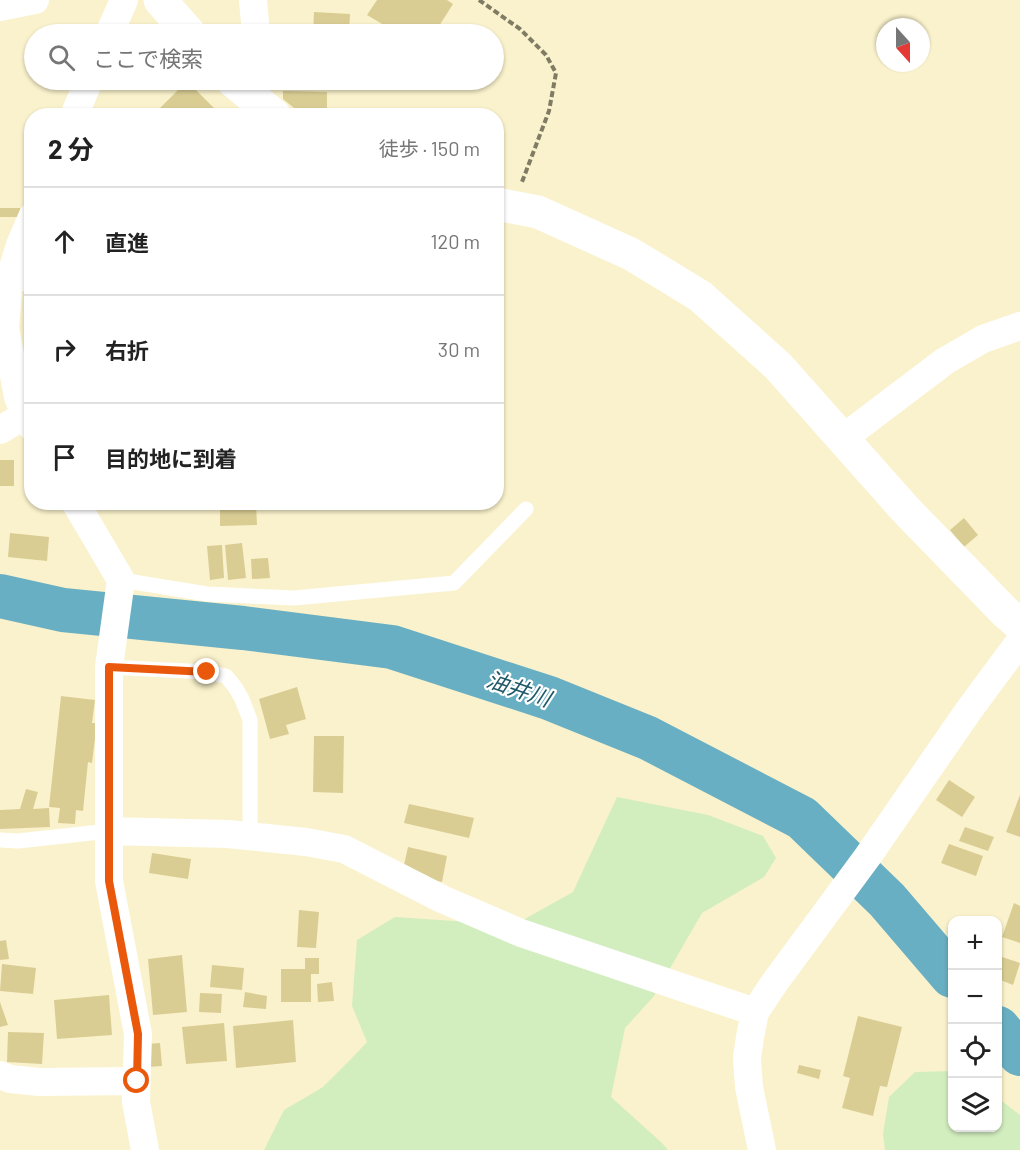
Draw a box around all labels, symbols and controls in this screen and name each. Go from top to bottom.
north arrow [876,18,930,72]
search box [24,24,504,90]
icon: search [45,41,78,74]
text: ここで検索 [93,45,203,71]
text: 2 分 [48,133,94,164]
text: 徒歩 · 150 m [379,136,480,160]
icon: ahead [48,225,81,258]
text: 直進 [105,229,149,255]
text: 120 m [430,229,480,253]
icon: right [48,333,81,366]
text: 右折 [105,337,149,363]
text: 30 m [438,337,480,361]
icon: arrive [48,441,81,474]
text: 目的地に到着 [105,445,237,471]
route end [193,658,219,684]
water label: 油井川 [484,665,556,712]
map controls [948,916,1002,1132]
button: + [948,916,1002,970]
button: − [948,970,1002,1024]
button: locate [948,1024,1002,1078]
route start [123,1067,149,1093]
button: layers [948,1078,1002,1132]

